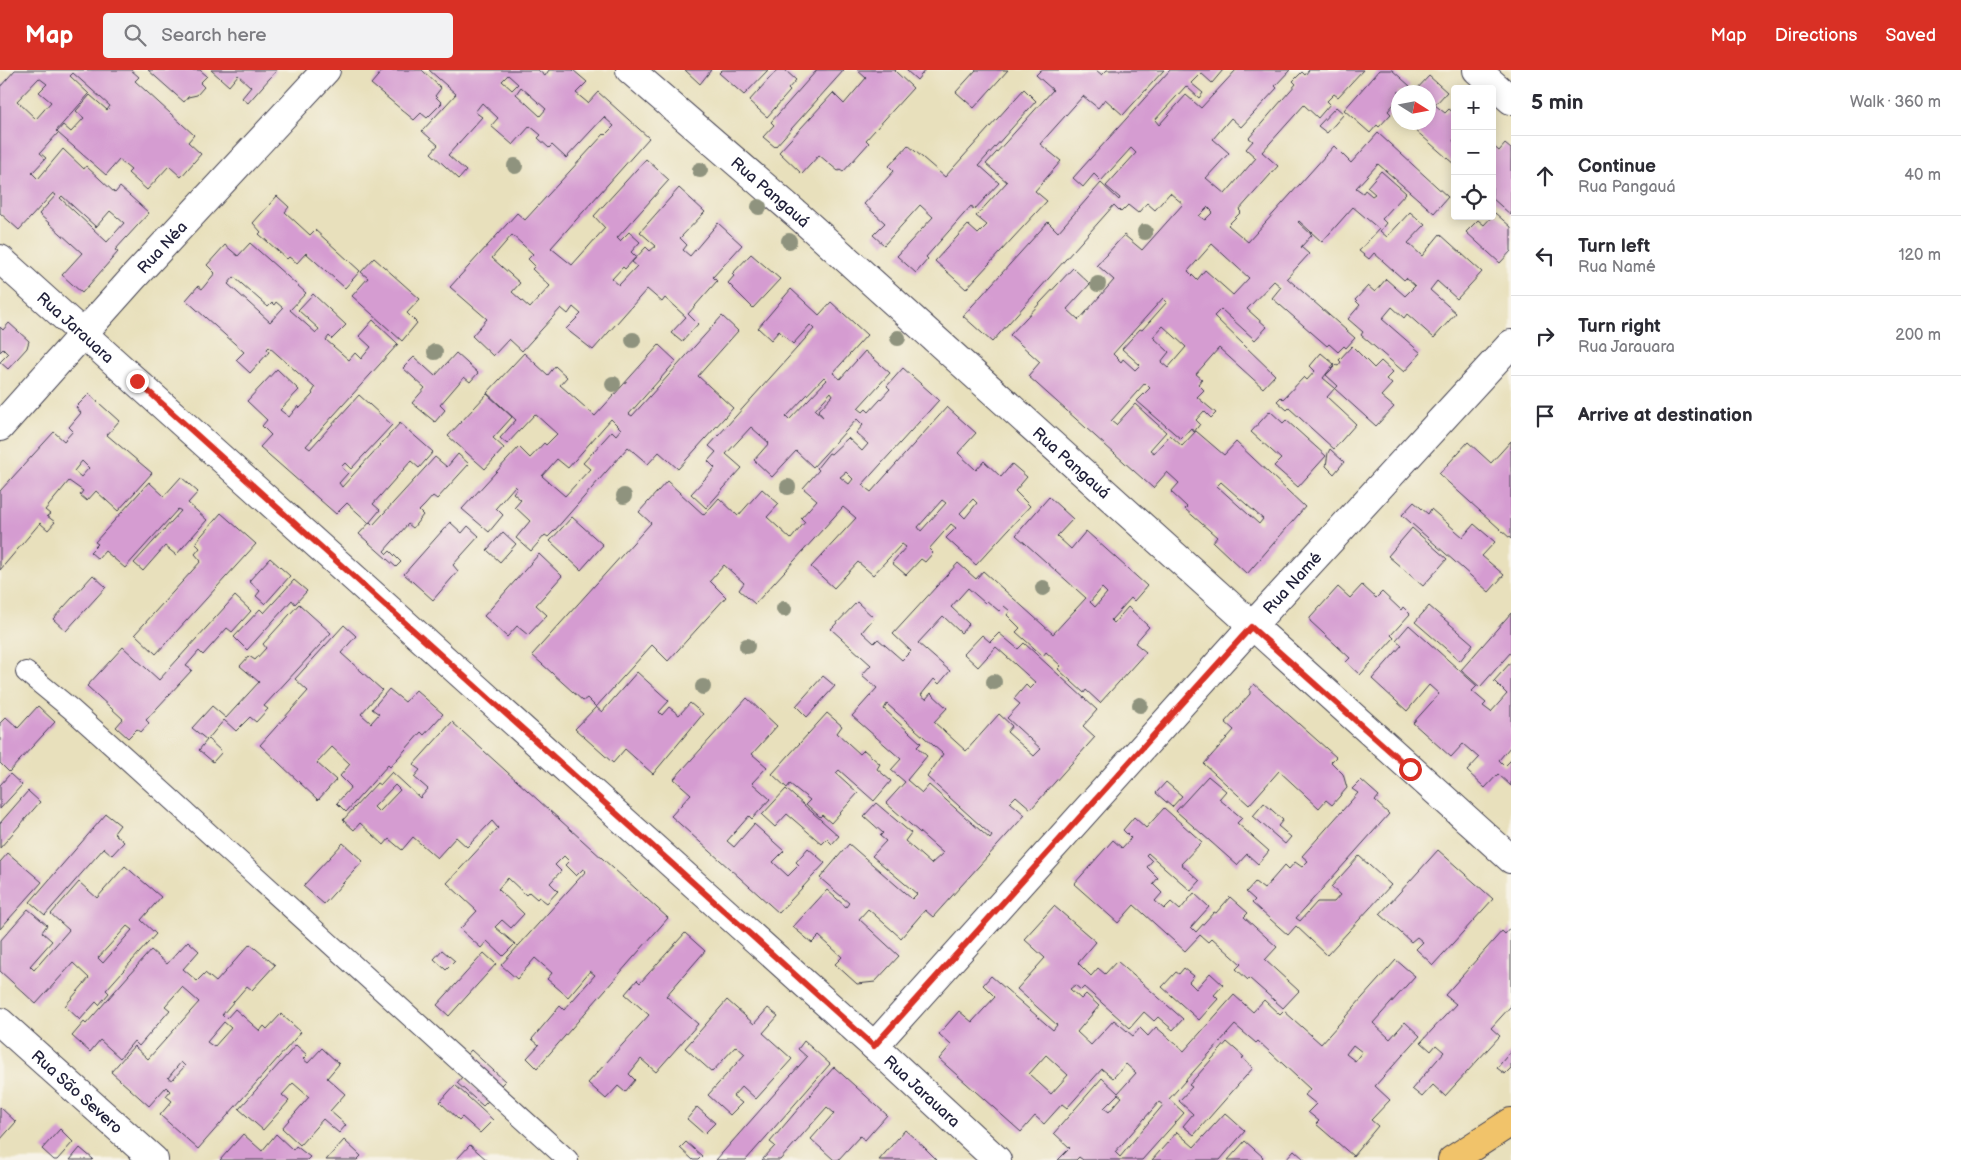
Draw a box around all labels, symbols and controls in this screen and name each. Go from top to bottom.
search box [103,13,453,58]
text: Map [25,21,73,50]
icon: search [121,21,149,49]
text: Search here [161,24,267,47]
text: Map [1711,25,1747,46]
text: Directions [1775,25,1857,46]
text: Saved [1885,25,1936,46]
north arrow [1391,85,1436,130]
map controls [1451,85,1496,220]
button: + [1451,85,1496,130]
text: 5 min [1531,90,1584,115]
text: Walk · 360 m [1850,93,1941,112]
button: − [1451,130,1496,175]
street label: Rua Pangauá [727,154,813,232]
text: Continue [1578,155,1656,178]
icon: ahead [1531,162,1559,190]
text: 40 m [1904,166,1941,185]
button: locate [1451,175,1496,220]
text: Rua Pangauá [1578,178,1675,197]
street label: Rua Néa [134,218,192,278]
text: Turn left [1578,235,1650,258]
icon: left [1531,242,1559,270]
text: 120 m [1898,246,1941,265]
text: Rua Namé [1578,258,1656,277]
street label: Rua Jarauara [32,289,117,368]
text: Turn right [1578,315,1661,338]
icon: right [1531,322,1559,350]
text: 200 m [1895,326,1941,345]
text: Rua Jarauara [1578,338,1675,357]
route end [126,370,149,393]
icon: arrive [1531,402,1559,430]
text: Arrive at destination [1578,404,1753,427]
street label: Rua Pangauá [1028,424,1113,503]
street label: Rua Namé [1260,548,1326,619]
route start [1399,758,1422,781]
street label: Rua São Severo [27,1047,126,1138]
street label: Rua Jarauara [879,1052,963,1132]

